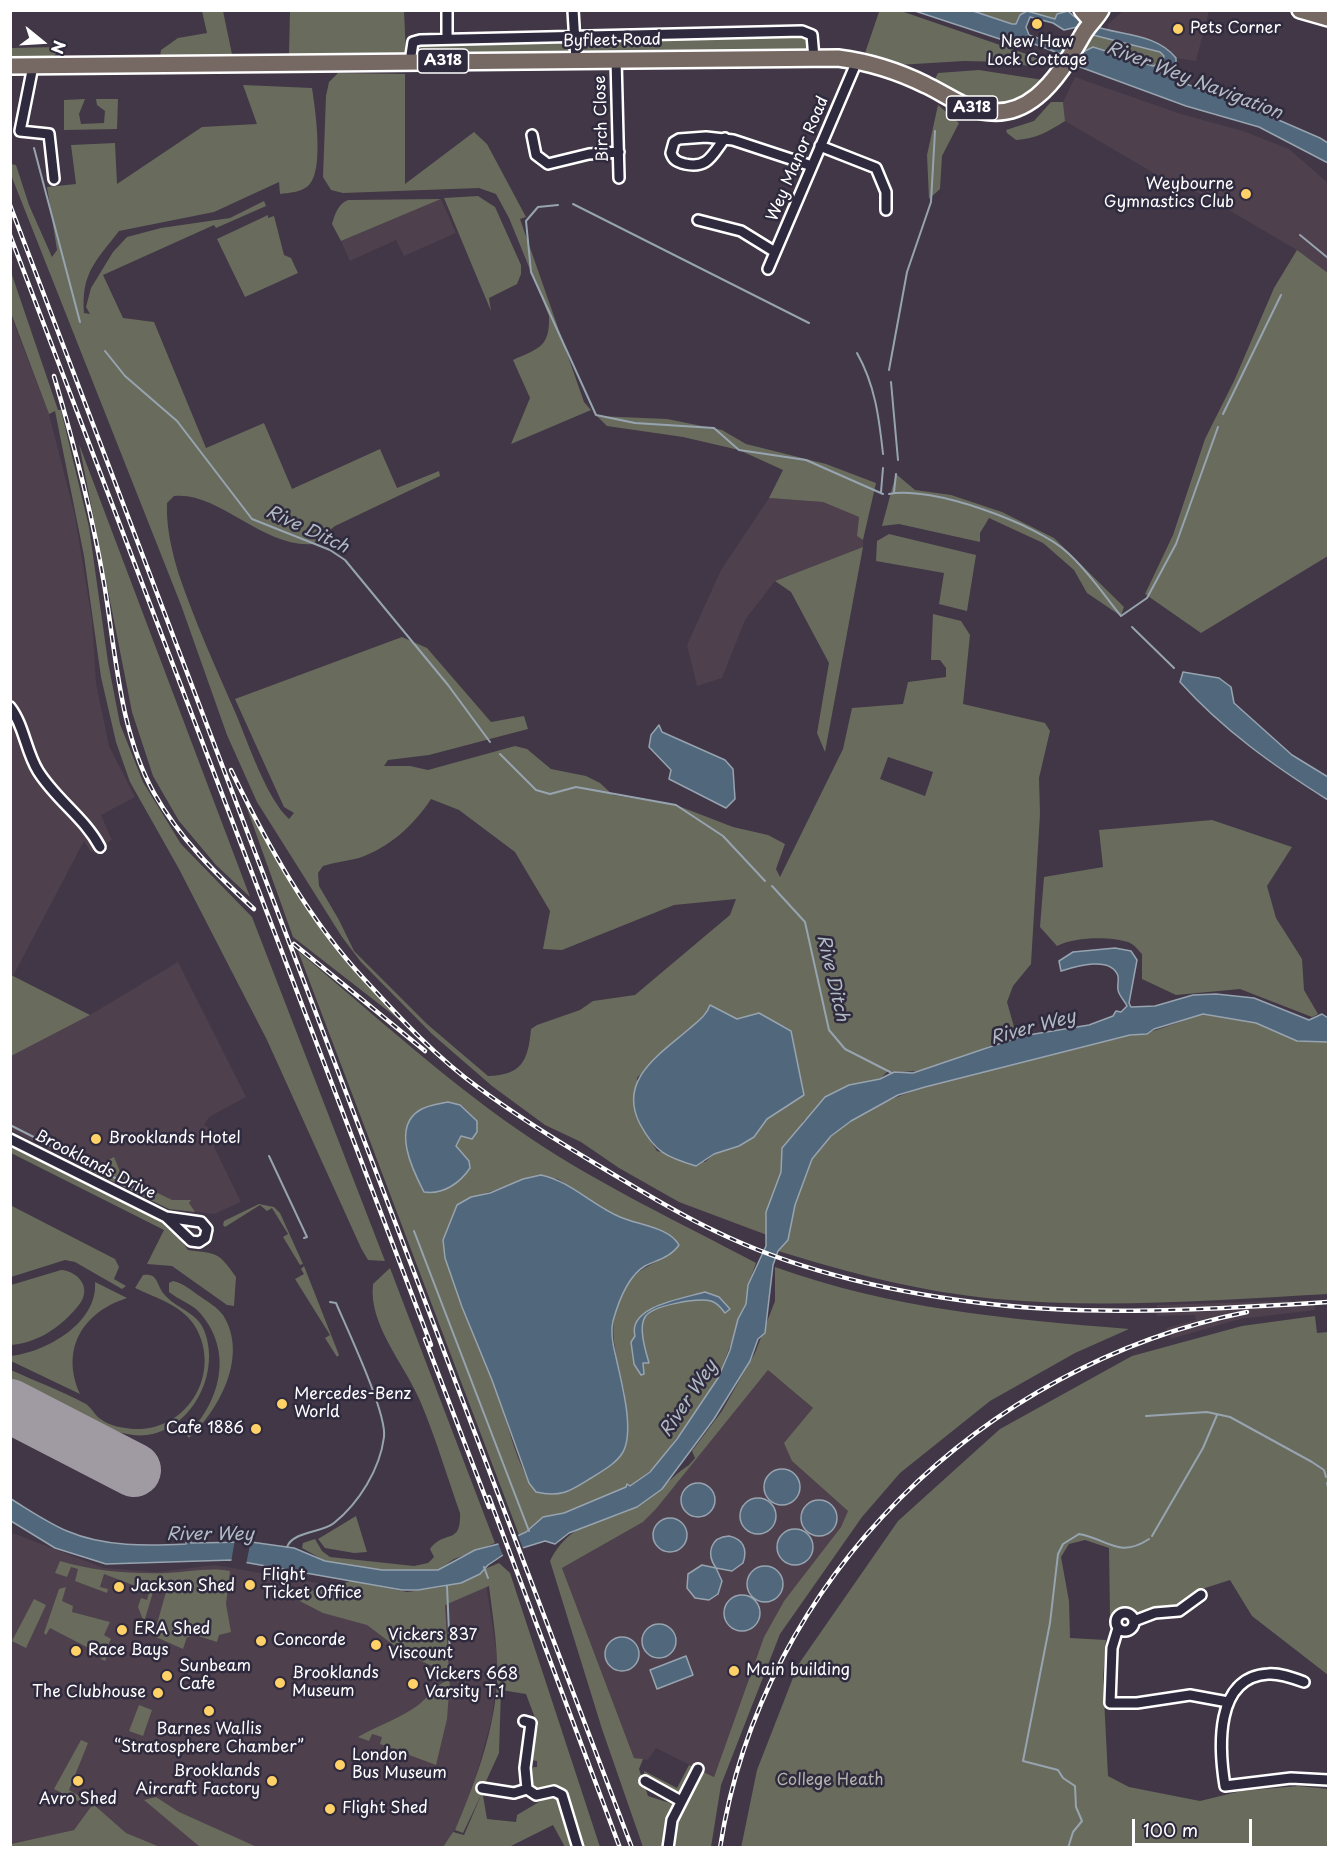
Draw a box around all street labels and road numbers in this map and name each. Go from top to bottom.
street label: Byfleet Road [563,31,661,51]
road number: A318 [418,49,468,73]
street label: Birch Close [591,75,613,163]
street label: Wey Manor Road [763,94,833,224]
road number: A318 [946,96,998,120]
street label: Brooklands Drive [31,1126,159,1204]

